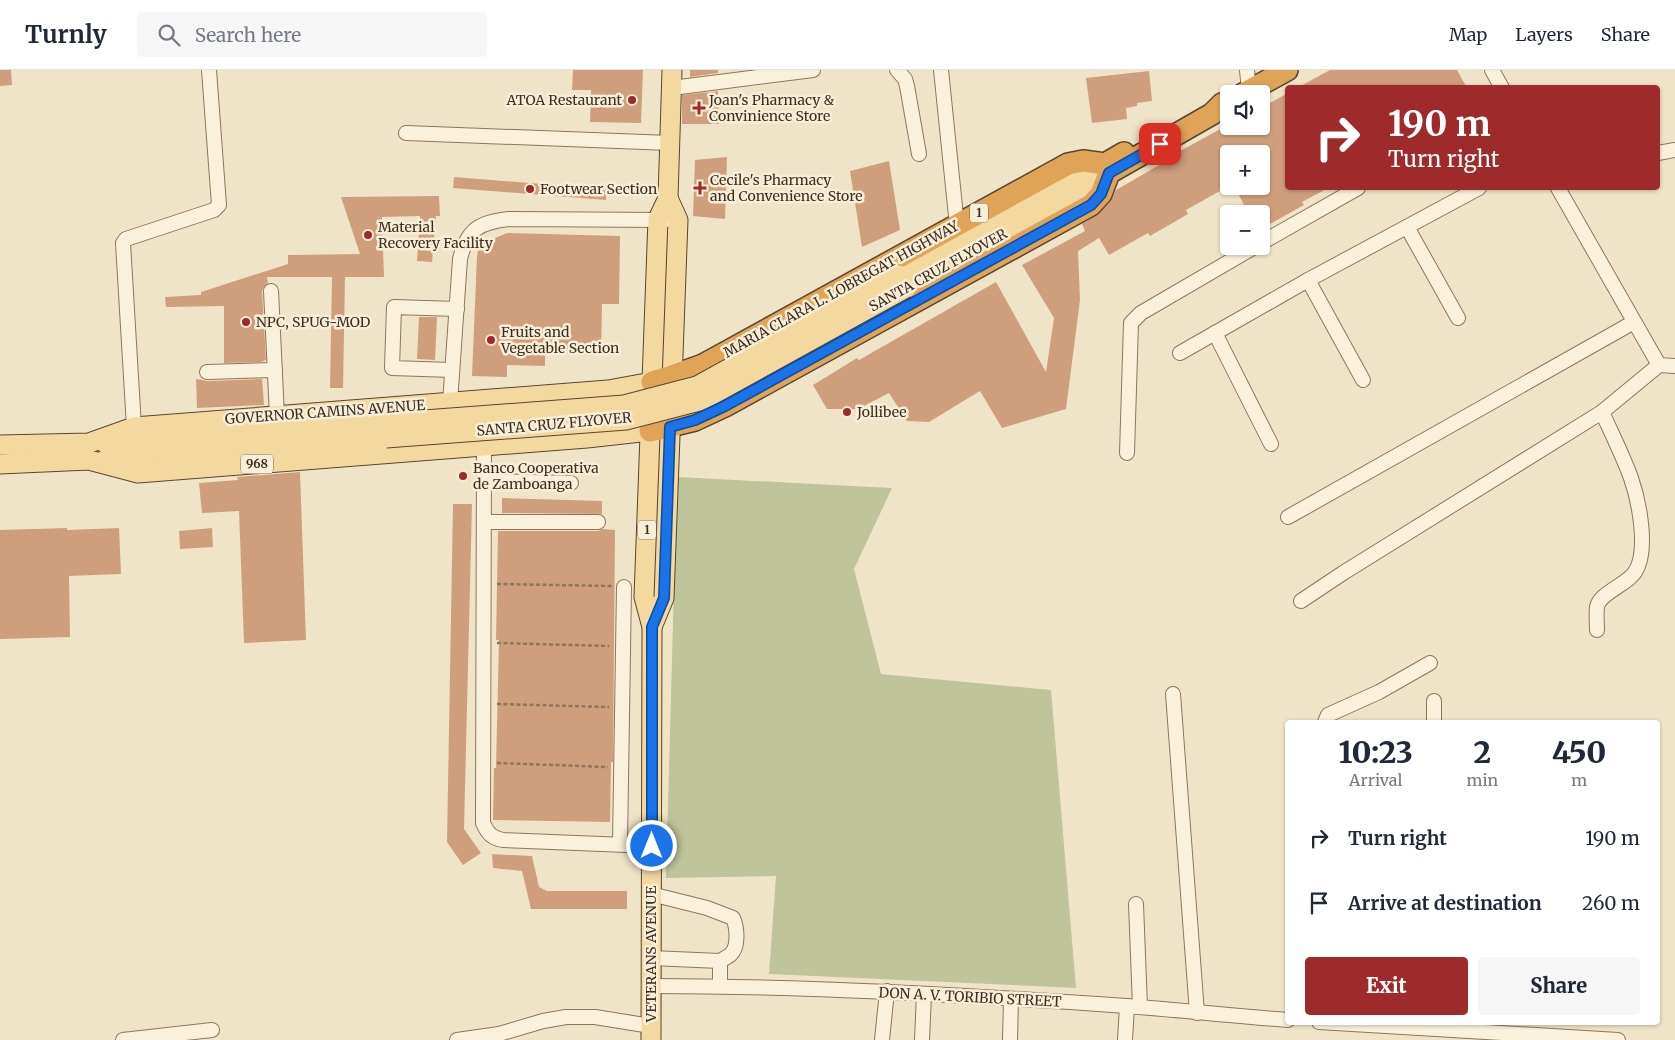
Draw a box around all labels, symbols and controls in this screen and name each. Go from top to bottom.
search box [137,12,487,57]
text: Turnly [25,19,107,50]
icon: search [155,21,183,49]
text: Search here [195,23,301,47]
text: Map [1449,23,1487,46]
text: Layers [1515,23,1573,46]
text: Share [1601,23,1650,46]
map controls [1220,85,1270,255]
button: sound [1220,85,1270,135]
place label: ATOA Restaurant [506,91,623,109]
place label: Joan's Pharmacy & Convinience Store [708,91,835,125]
marker: ATOA Restaurant [626,94,638,106]
marker: Joan's Pharmacy & Convinience Store [693,102,705,114]
text: 190 m [1388,102,1491,146]
icon: right [1305,105,1370,170]
pin [1139,123,1181,165]
icon: arrive [1146,130,1174,158]
button: + [1220,145,1270,195]
text: Turn right [1388,145,1499,173]
place label: Cecile's Pharmacy and Convenience Store [710,171,862,205]
place label: Footwear Section [540,180,657,198]
marker: Cecile's Pharmacy and Convenience Store [694,182,706,194]
marker: Footwear Section [524,183,536,195]
road number: 1 [970,204,988,222]
button: − [1220,205,1270,255]
street label: MARIA CLARA L. LOBREGAT HIGHWAY [720,216,963,361]
place label: Material Recovery Facility [378,218,494,252]
street label: SANTA CRUZ FLYOVER [866,224,1011,316]
marker: Material Recovery Facility [362,229,374,241]
place label: NPC, SPUG-MOD [256,313,371,331]
marker: NPC, SPUG-MOD [240,316,252,328]
place label: Fruits and Vegetable Section [500,323,619,357]
marker: Fruits and Vegetable Section [485,334,497,346]
street label: GOVERNOR CAMINS AVENUE [224,396,426,428]
place label: Jollibee [856,403,907,421]
marker: Jollibee [841,406,853,418]
street label: SANTA CRUZ FLYOVER [476,408,632,440]
road number: 968 [241,454,273,474]
place label: Banco Cooperativa de Zamboanga [473,459,599,493]
marker: Banco Cooperativa de Zamboanga [457,470,469,482]
road number: 1 [638,520,656,540]
text: 10:23 [1339,733,1413,771]
text: 2 [1474,733,1491,771]
text: 450 [1552,733,1606,771]
text: Arrival [1349,770,1402,790]
text: min [1467,770,1498,790]
text: m [1571,770,1587,790]
position arrow [625,819,677,871]
icon: right [1305,824,1333,852]
text: Turn right [1348,826,1447,850]
text: 190 m [1585,826,1640,850]
street label: VETERANS AVENUE [642,886,660,1023]
icon: arrive [1305,889,1333,917]
text: Arrive at destination [1348,891,1542,915]
text: 260 m [1582,891,1640,915]
button: Exit [1305,957,1468,1015]
button: Share [1478,957,1640,1015]
street label: DON A. V. TORIBIO STREET [878,983,1062,1011]

